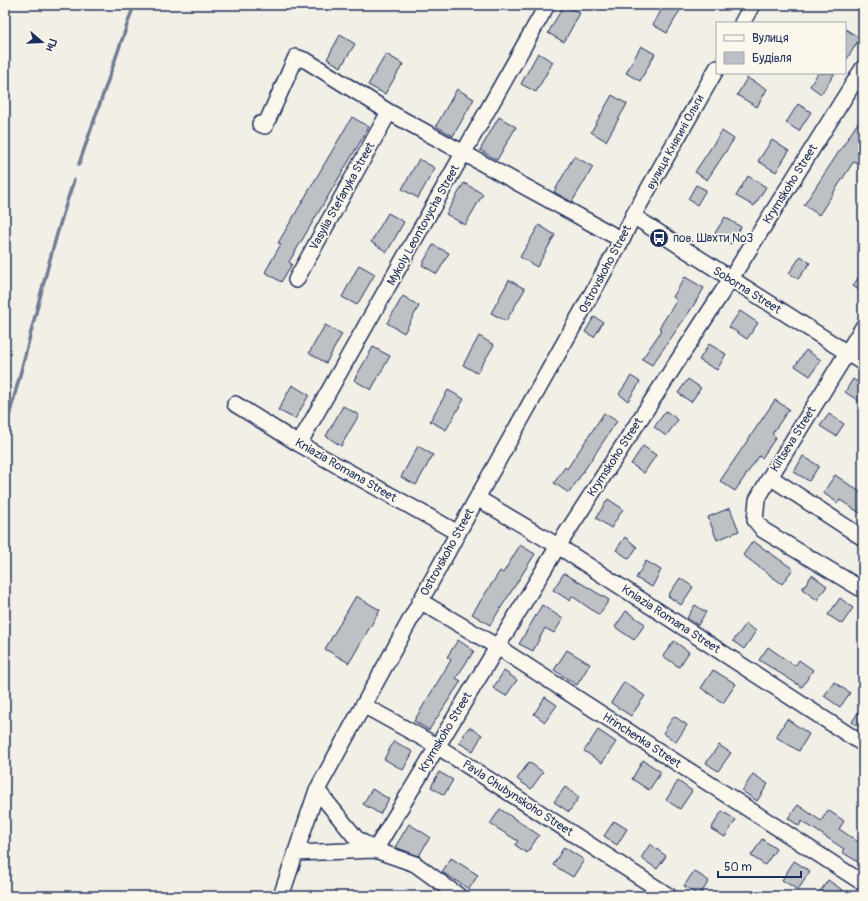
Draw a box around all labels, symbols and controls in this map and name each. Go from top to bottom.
north arrow [22,22,62,62]
legend [716,22,846,74]
text: Вулиця [752,31,789,46]
text: Пн [43,37,59,53]
text: Будівля [752,51,792,66]
street label: вулиця Княгині Ольги [643,92,708,192]
street label: Vasylia Stefanyka Street [306,139,378,253]
street label: Krymskoho Street [760,141,821,227]
street label: Mykoly Leontovycha Street [384,162,463,288]
street label: Ostrovskoho Street [576,222,635,316]
bus stop icon: пов. Шахти №3 [648,227,670,249]
place label: пов. Шахти №3 [673,231,754,246]
street label: Soborna Street [710,264,784,317]
street label: Kiltseva Street [767,404,820,475]
street label: Krymskoho Street [584,415,647,500]
street label: Kniazia Romana Street [292,435,399,506]
street label: Ostrovskoho Street [417,506,478,599]
street label: Kniazia Romana Street [619,582,723,657]
street label: Krymskoho Street [416,689,475,775]
street label: Hrinchenka Street [600,709,684,771]
street label: Pavla Chubynskoho Street [460,757,576,840]
scale bar [718,853,801,879]
text: 50 m [724,860,752,875]

